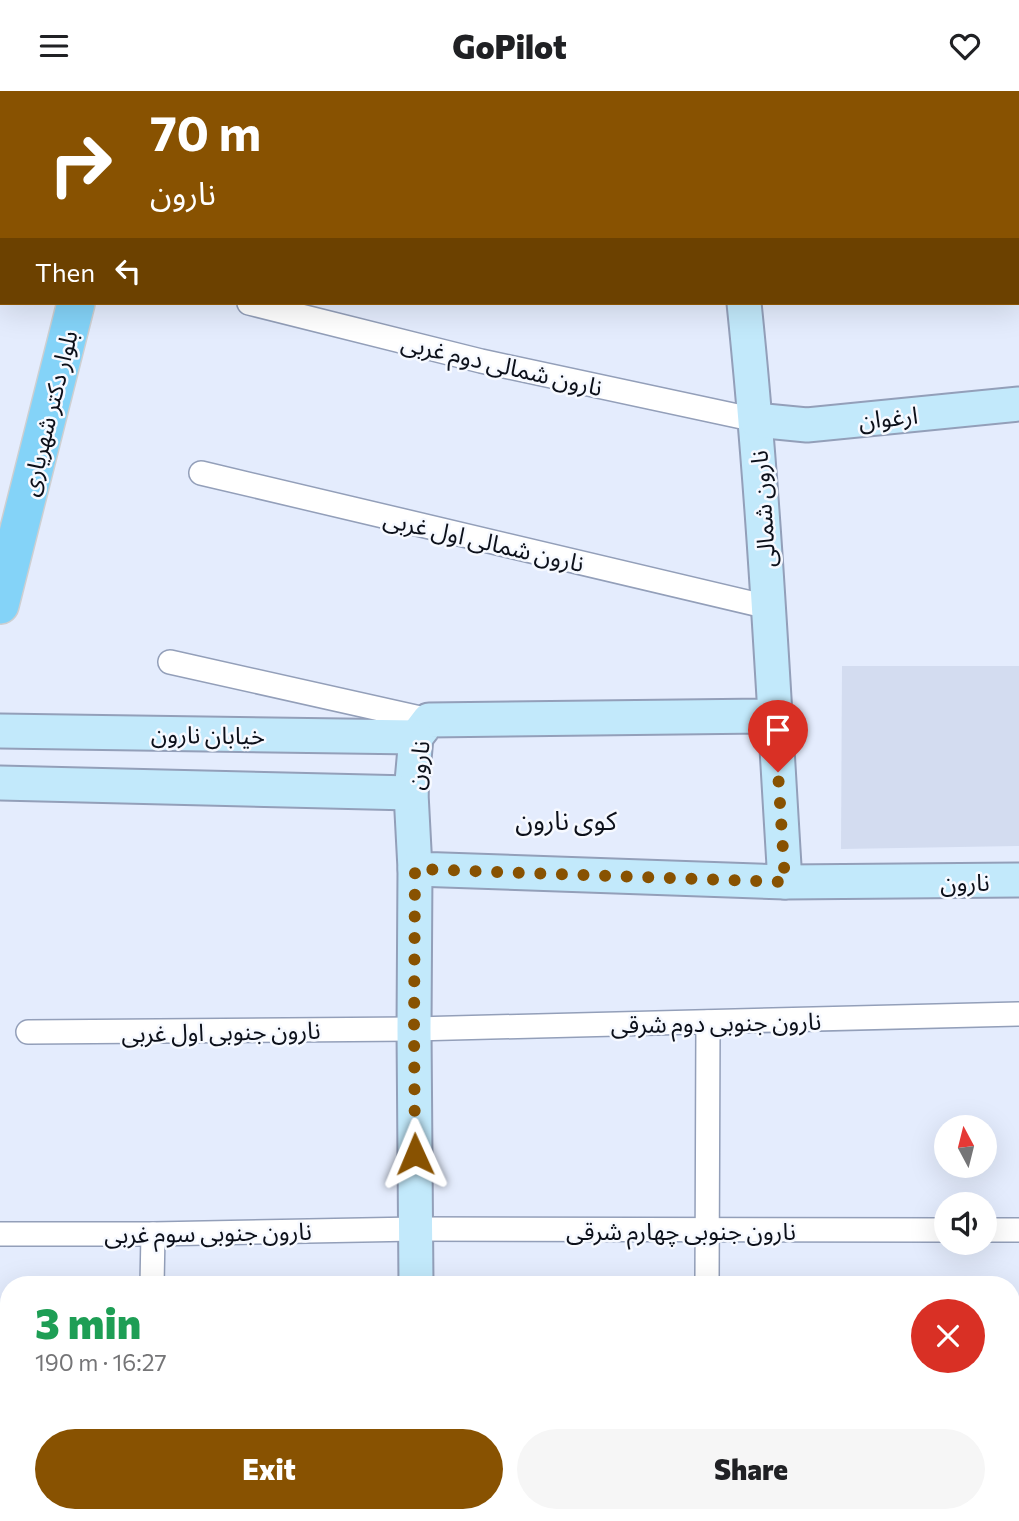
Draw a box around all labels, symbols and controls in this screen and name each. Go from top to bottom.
text: GoPilot [452,26,567,66]
icon: menu [35,27,73,65]
icon: heart [946,27,984,65]
text: 70 m [150,101,261,161]
icon: right [35,119,126,210]
text: نارون [150,172,216,212]
icon: left [109,252,147,290]
text: Then [35,256,95,287]
street label: بلوار دکتر شهریاری [13,327,84,499]
street label: نارون شمالی دوم غربی [397,327,605,406]
street label: ارغوان [857,399,919,436]
street label: نارون شمالی [743,449,782,569]
street label: نارون شمالی اول غربی [381,503,587,578]
pin [748,700,808,772]
icon: arrive [759,711,797,749]
street label: خیابان نارون [151,719,265,750]
street label: نارون [399,739,436,792]
district label: کوی نارون [515,804,617,836]
street label: نارون [940,867,990,897]
street label: نارون جنوبی دوم شرقی [610,1006,822,1043]
street label: نارون جنوبی اول غربی [121,1015,321,1048]
north arrow [934,1115,998,1178]
map controls [934,1115,997,1255]
position arrow [378,1117,452,1191]
button: sound [934,1192,997,1255]
street label: نارون جنوبی سوم غربی [104,1216,312,1253]
street label: نارون جنوبی چهارم شرقی [566,1216,796,1250]
text: 3 min [35,1296,141,1348]
button: close [911,1299,985,1373]
text: 190 m · 16:27 [35,1348,167,1376]
button: Exit [35,1429,503,1509]
button: Share [517,1429,985,1509]

